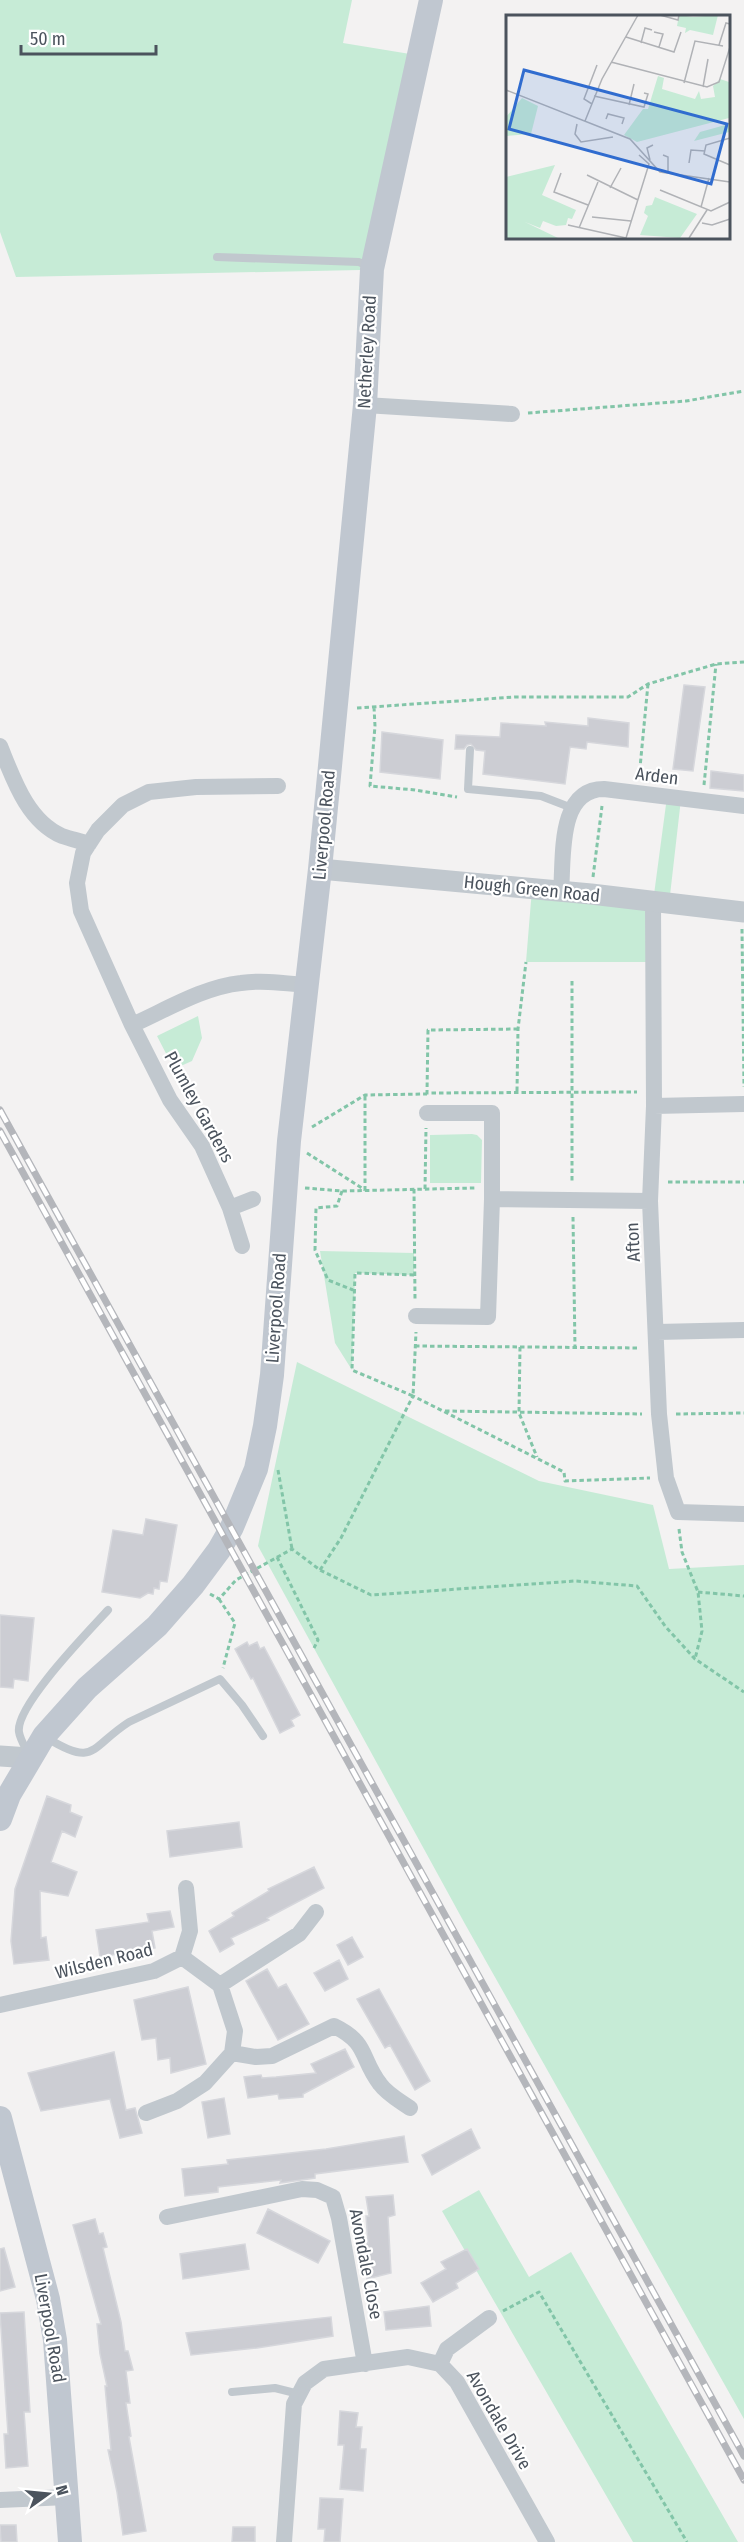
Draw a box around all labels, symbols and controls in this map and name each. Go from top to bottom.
inset map [506,15,729,238]
scale bar [21,18,156,56]
text: 50 m [30,28,66,50]
street label: Netherley Road [353,295,381,409]
street label: Arden [634,762,680,790]
street label: Liverpool Road [308,769,340,881]
street label: Hough Green Road [463,871,601,907]
street label: Plumley Gardens [159,1048,239,1167]
street label: Afton [621,1222,645,1262]
street label: Liverpool Road [261,1252,291,1364]
street label: Wilsden Road [53,1938,155,1984]
street label: Avondale Close [345,2207,388,2321]
street label: Liverpool Road [30,2272,70,2384]
street label: Avondale Drive [462,2367,536,2473]
north arrow [18,2464,78,2524]
text: N [52,2483,72,2497]

